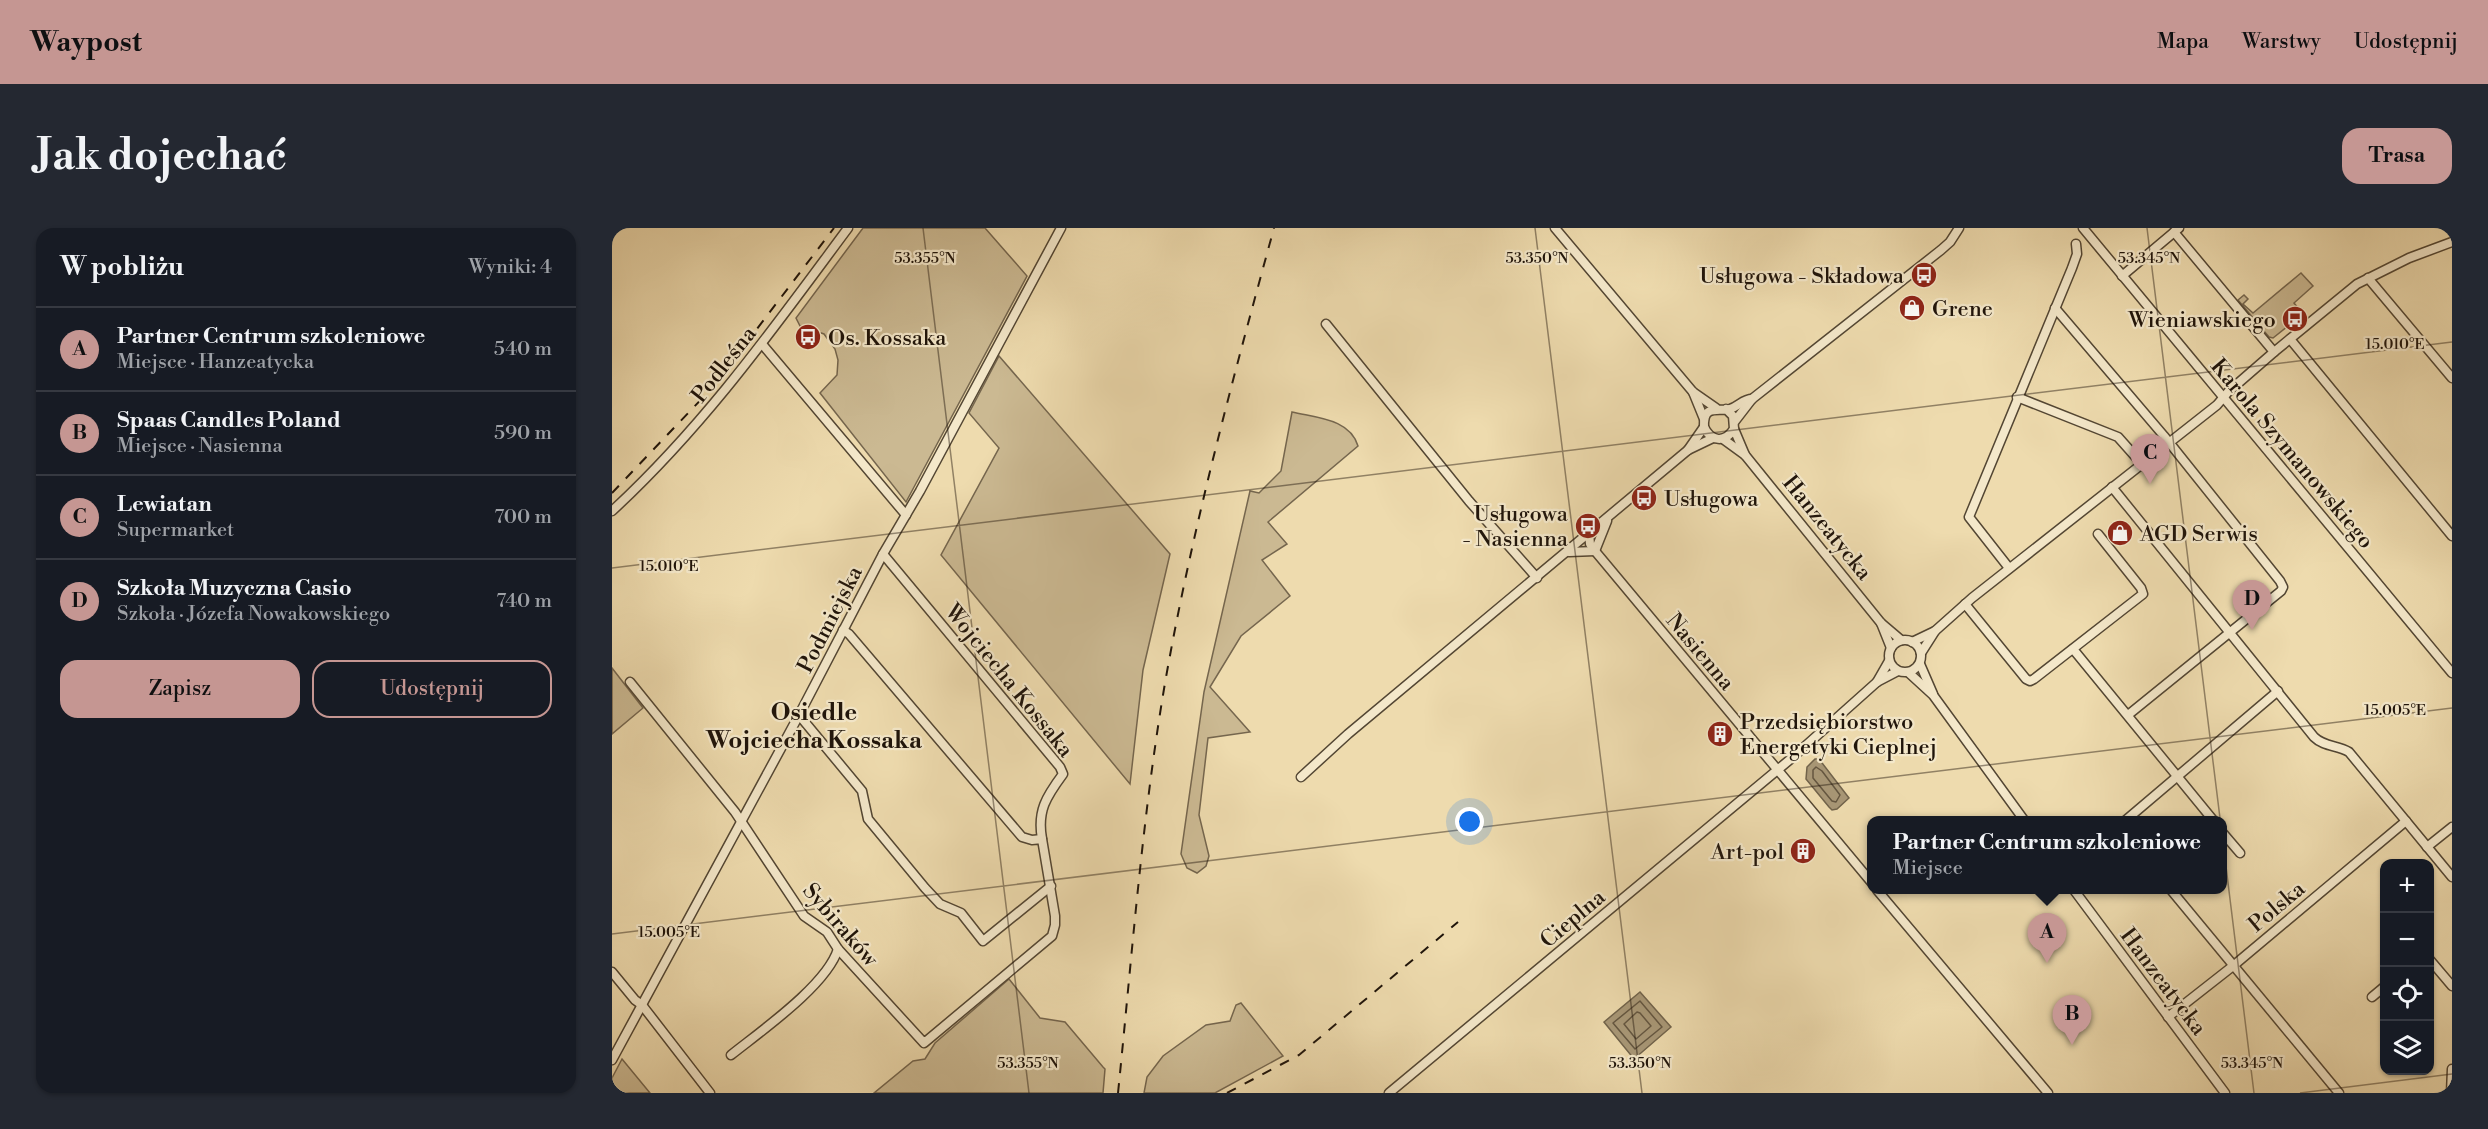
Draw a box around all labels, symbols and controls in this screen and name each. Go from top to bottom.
text: Waypost [30,25,142,60]
text: Mapa [2157,29,2209,55]
text: Warstwy [2242,29,2321,55]
text: Udostępnij [2354,29,2458,55]
button: Trasa [2342,128,2452,184]
text: Jak dojechać [36,130,287,183]
text: 53.355°N [894,249,956,268]
text: 53.350°N [1505,249,1569,268]
text: 53.345°N [2118,249,2180,268]
text: W pobliżu [60,251,184,283]
text: Wyniki: 4 [468,255,552,280]
bus stop icon: Usługowa - Składowa [1909,260,1939,290]
place label: Usługowa - Składowa [1699,263,1905,290]
shop icon: Grene [1897,293,1927,323]
place label: Grene [1932,296,1993,323]
bus stop icon: Wieniawskiego [2280,304,2310,334]
place label: Wieniawskiego [2127,307,2276,334]
street label: Podleśna [686,321,763,409]
bus stop icon: Os. Kossaka [793,322,823,352]
text: Partner Centrum szkoleniowe [117,323,425,350]
place label: Os. Kossaka [828,325,947,352]
text: 15.010°E [2365,335,2425,354]
text: A [72,337,87,362]
text: 540 m [494,337,552,362]
text: Miejsce · Hanzeatycka [117,350,314,375]
street label: Karola Szymanowskiego [2204,353,2379,555]
text: Spaas Candles Poland [117,407,341,434]
text: B [72,421,87,446]
text: 590 m [494,421,552,446]
text: Miejsce · Nasienna [117,434,283,459]
pin: C [2130,434,2170,484]
street label: Hanzeatycka [1776,470,1878,586]
bus stop icon: Usługowa [1629,483,1659,513]
place label: Usługowa [1664,486,1759,513]
text: Lewiatan [117,491,212,518]
place label: Usługowa - Nasienna [1462,501,1569,553]
text: C [72,505,87,530]
text: 700 m [494,505,552,530]
bus stop icon: Usługowa - Nasienna [1573,511,1603,541]
text: Supermarket [117,518,234,543]
shop icon: AGD Serwis [2105,518,2135,548]
place label: AGD Serwis [2139,521,2258,548]
text: 15.010°E [639,557,699,576]
street label: Podmiejska [792,561,869,678]
text: Szkoła Muzyczna Casio [117,575,352,602]
pin: D [2232,580,2272,630]
text: D [72,589,87,614]
text: 740 m [496,589,552,614]
street label: Wojciecha Kossaka [938,598,1079,764]
text: Szkoła · Józefa Nowakowskiego [117,602,390,627]
street label: Nasienna [1660,608,1740,697]
button: Zapisz [60,660,300,718]
button: Udostępnij [312,660,552,718]
district label: Osiedle Wojciecha Kossaka [705,698,923,756]
text: 15.005°E [2364,701,2426,720]
place label: Przedsiębiorstwo Energetyki Cieplnej [1740,709,1937,761]
building icon: Przedsiębiorstwo Energetyki Cieplnej [1705,719,1735,749]
your location [1455,807,1484,836]
popup [1867,816,2227,894]
text: Partner Centrum szkoleniowe [1893,829,2201,856]
building icon: Art-pol [1788,836,1818,866]
place label: Art-pol [1710,839,1784,866]
text: Miejsce [1893,856,1963,881]
map controls [2380,859,2434,1075]
button: + [2380,859,2434,913]
street label: Polska [2243,875,2311,939]
street label: Sybiraków [796,878,884,973]
street label: Cieplna [1535,884,1612,954]
button: − [2380,913,2434,967]
pin: A [2028,914,2066,963]
text: 15.005°E [638,923,700,942]
street label: Hanzeatycka [2114,923,2212,1041]
button: locate [2380,967,2434,1021]
pin: B [2052,996,2092,1045]
button: layers [2380,1021,2434,1075]
text: 53.355°N [997,1054,1059,1073]
text: 53.350°N [1608,1054,1672,1073]
text: 53.345°N [2221,1054,2283,1073]

